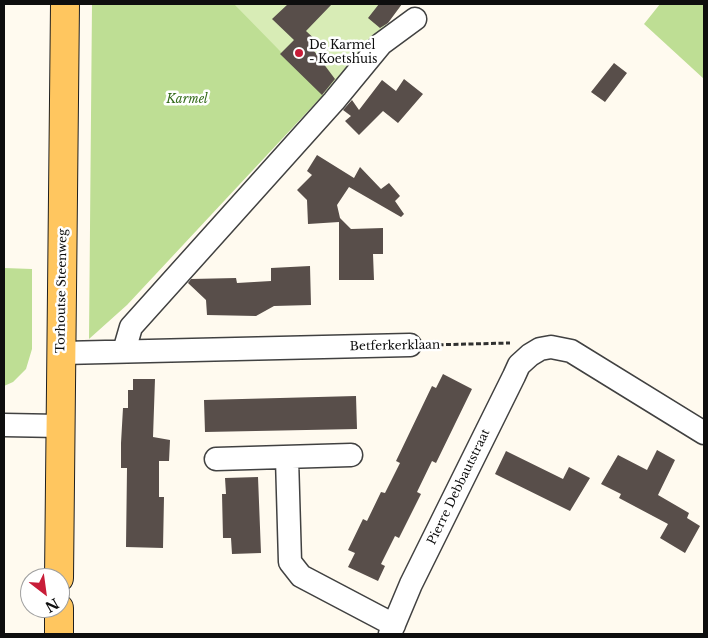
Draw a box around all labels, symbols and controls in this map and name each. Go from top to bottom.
place label: De Karmel - Koetshuis [309,39,378,67]
marker: De Karmel - Koetshuis [293,47,305,59]
park label: Karmel [166,93,208,107]
street label: Torhoutse Steenweg [54,229,70,353]
street label: Betferkerklaan [350,338,440,354]
street label: Pierre Debbautstraat [425,427,493,547]
north arrow [20,568,70,618]
text: N [42,594,62,616]

